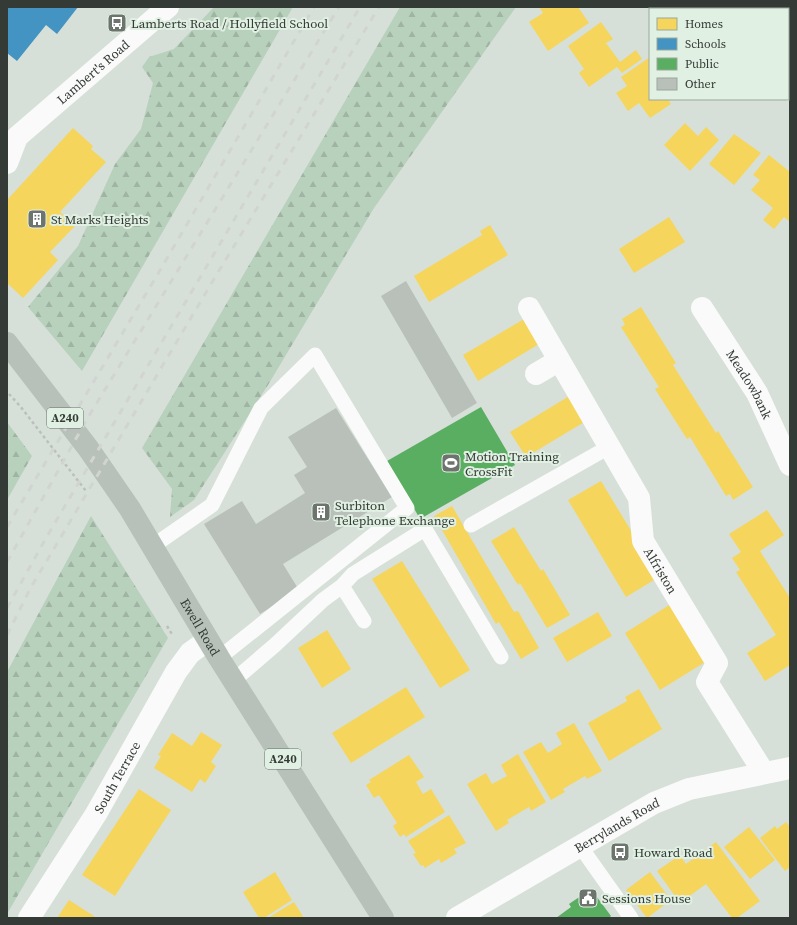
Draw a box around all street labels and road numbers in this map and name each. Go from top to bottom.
street label: Lambert's Road [53,36,134,108]
street label: Meadowbank [722,347,776,423]
road number: A240 [47,408,83,428]
street label: Alfriston [640,544,681,597]
street label: Ewell Road [176,595,224,660]
street label: South Terrace [90,738,144,817]
road number: A240 [265,749,301,769]
street label: Berrylands Road [571,794,663,857]

